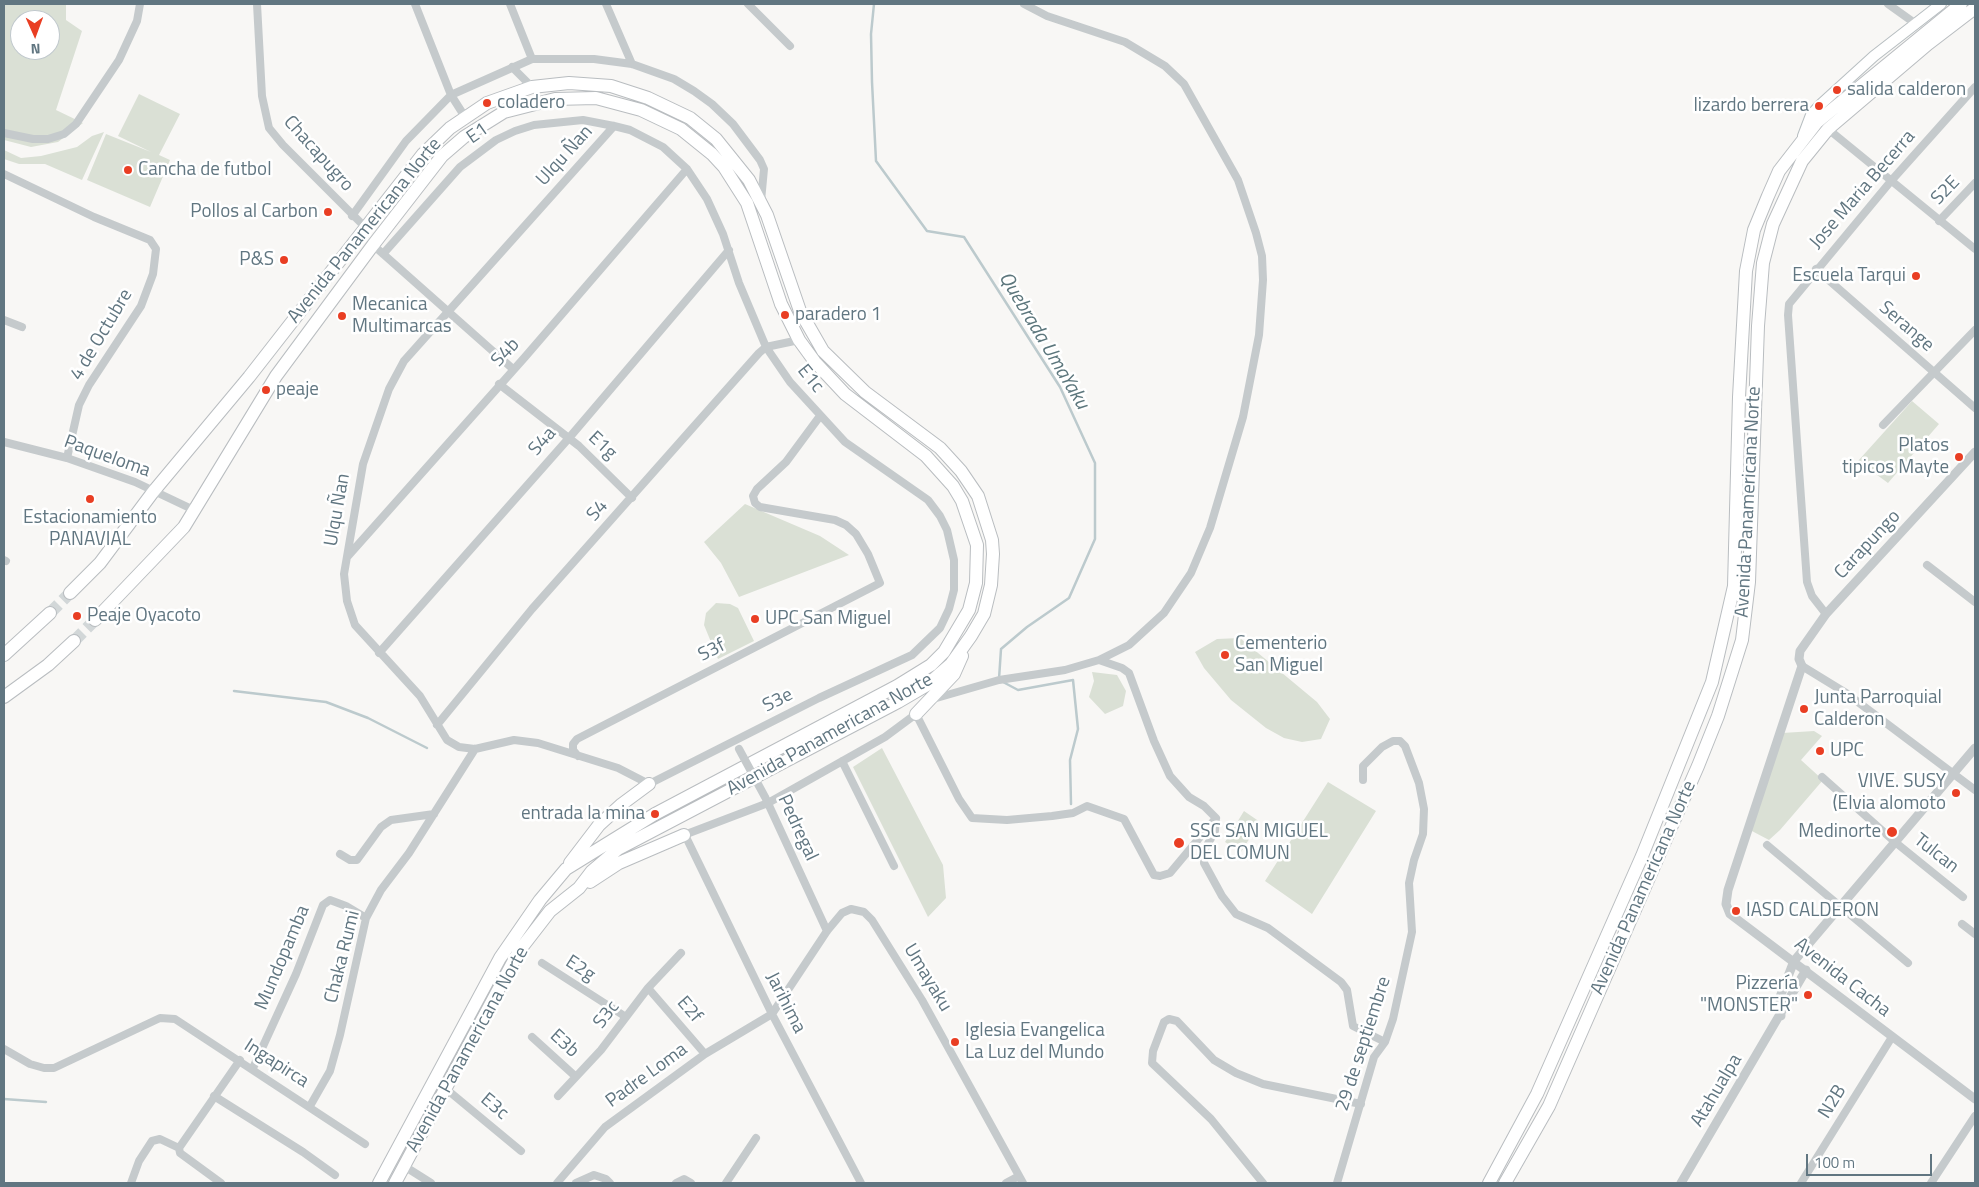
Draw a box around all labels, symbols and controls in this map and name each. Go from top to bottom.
north arrow [10,10,60,60]
text: N [30,39,41,60]
place label: salida calderon [1847,79,1966,101]
marker: salida calderon [1831,84,1843,96]
place label: coladero [497,92,565,114]
place label: lizardo berrera [1693,95,1809,117]
marker: coladero [481,97,493,109]
marker: lizardo berrera [1813,100,1825,112]
street label: Chacapugro [278,111,358,197]
street label: E1 [463,119,493,149]
street label: Ulqu Ñan [532,121,598,191]
street label: Jose Maria Becerra [1805,126,1921,254]
street label: Avenida Panamericana Norte [283,134,447,328]
place label: Cancha de futbol [138,159,272,181]
marker: Cancha de futbol [122,164,134,176]
street label: S2E [1927,172,1965,210]
place label: Pollos al Carbon [190,201,318,223]
marker: Pollos al Carbon [322,206,334,218]
place label: P&S [239,249,274,271]
marker: P&S [278,254,290,266]
place label: Escuela Tarqui [1792,265,1906,287]
water label: Quebrada UmaYaku [993,268,1093,414]
marker: Escuela Tarqui [1910,270,1922,282]
street label: 4 de Octubre [66,285,138,385]
place label: Mecanica Multimarcas [352,294,452,338]
street label: Serange [1874,297,1938,357]
place label: paradero 1 [795,304,882,326]
marker: paradero 1 [779,309,791,321]
marker: Mecanica Multimarcas [336,310,348,322]
street label: S4b [487,334,525,372]
street label: E1c [792,360,828,398]
place label: peaje [276,379,319,401]
marker: peaje [260,384,272,396]
street label: Avenida Panamericana Norte [1732,386,1766,618]
street label: S4a [524,423,562,461]
street label: E1g [583,427,621,465]
street label: Paqueloma [61,431,153,483]
place label: Platos tipicos Mayte [1842,435,1949,479]
marker: Platos tipicos Mayte [1953,451,1965,463]
street label: Ulqu Ñan [320,472,356,548]
marker: Estacionamiento PANAVIAL [84,493,96,505]
street label: S4 [583,496,613,526]
street label: Carapungo [1830,506,1906,584]
place label: Estacionamiento PANAVIAL [23,507,157,551]
place label: Peaje Oyacoto [87,605,201,627]
place label: UPC San Miguel [765,608,891,630]
marker: Peaje Oyacoto [71,610,83,622]
marker: UPC San Miguel [749,613,761,625]
place label: Cementerio San Miguel [1235,633,1327,677]
street label: S3f [695,635,729,667]
marker: Cementerio San Miguel [1219,649,1231,661]
street label: Avenida Panamericana Norte [723,669,937,801]
street label: S3e [759,684,797,718]
place label: Junta Parroquial Calderon [1814,687,1942,731]
marker: Junta Parroquial Calderon [1798,703,1810,715]
place label: UPC [1830,740,1864,762]
marker: UPC [1814,745,1826,757]
place label: VIVE. SUSY (Elvia alomoto [1833,771,1946,815]
street label: Avenida Panamericana Norte [1586,778,1702,998]
marker: VIVE. SUSY (Elvia alomoto [1950,787,1962,799]
street label: Pedregal [772,791,822,865]
place label: entrada la mina [521,803,645,825]
marker: entrada la mina [649,808,661,820]
place label: SSC SAN MIGUEL DEL COMUN [1190,821,1328,865]
place label: Medinorte [1798,821,1881,843]
marker: Medinorte [1885,825,1899,839]
street label: Tulcan [1909,829,1963,879]
marker: SSC SAN MIGUEL DEL COMUN [1172,836,1186,850]
place label: IASD CALDERON [1746,900,1879,922]
street label: Mundopamba [251,902,315,1014]
marker: IASD CALDERON [1730,905,1742,917]
street label: Chaka Rumi [320,908,366,1006]
street label: Avenida Cacha [1789,933,1895,1023]
street label: Umayaku [898,940,956,1016]
street label: Avenida Panamericana Norte [402,943,534,1157]
street label: E2g [561,951,599,987]
street label: Jarihima [760,969,810,1037]
place label: Pizzería "MONSTER" [1700,973,1798,1017]
street label: 29 de septiembre [1332,974,1396,1114]
marker: Pizzería "MONSTER" [1802,989,1814,1001]
street label: E2f [671,992,707,1028]
street label: S3c [589,996,625,1034]
place label: Iglesia Evangelica La Luz del Mundo [965,1020,1105,1064]
street label: E3b [545,1025,583,1063]
street label: Ingapirca [239,1035,313,1093]
marker: Iglesia Evangelica La Luz del Mundo [949,1036,961,1048]
street label: Padre Loma [602,1039,692,1113]
street label: Atahualpa [1686,1050,1748,1132]
street label: N2B [1814,1081,1852,1123]
street label: E3c [475,1089,513,1125]
scale bar [1809,1144,1935,1176]
text: 100 m [1814,1151,1855,1174]

